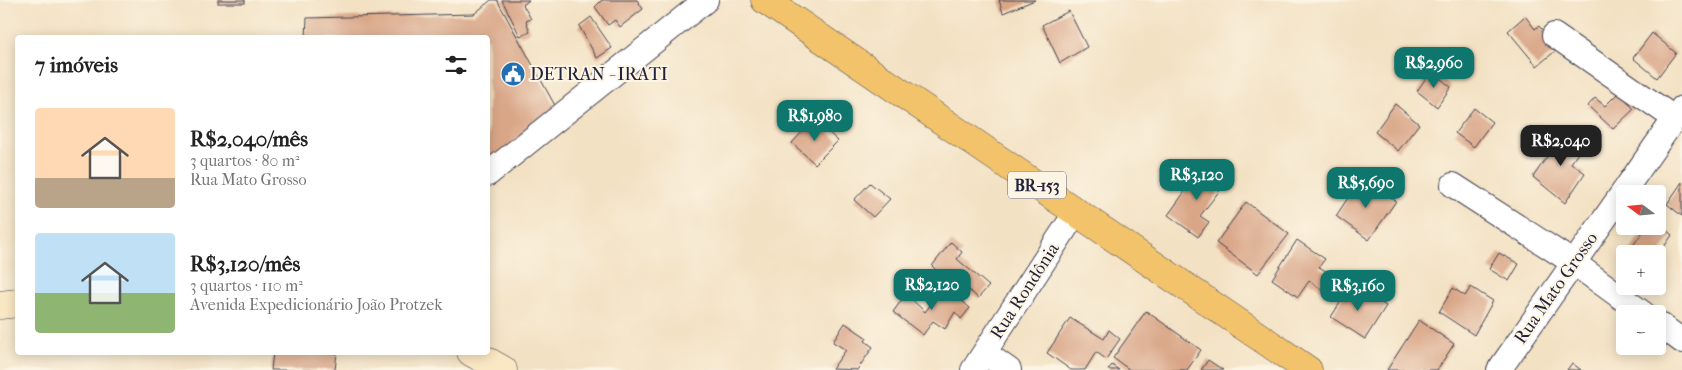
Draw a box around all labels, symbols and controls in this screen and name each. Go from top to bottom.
pin: R$2,960 [1388,46,1480,89]
icon: filters [442,51,470,79]
text: 7 imóveis [35,53,118,77]
text: R$2,960 [1405,53,1463,72]
public building icon: DETRAN - IRATI [500,61,526,87]
place label: DETRAN - IRATI [530,64,668,85]
pin: R$1,980 [769,100,861,142]
text: R$1,980 [788,106,842,125]
pin: R$2,040 [1515,124,1607,167]
text: R$2,040/mês [190,127,308,151]
icon: home [75,128,135,188]
text: R$2,040 [1532,131,1590,150]
text: 3 quartos · 80 m² [190,151,300,170]
pin: R$3,120 [1151,158,1243,201]
text: R$3,120 [1170,165,1224,184]
pin: R$5,690 [1320,166,1412,209]
text: Rua Mato Grosso [190,170,307,189]
road number: BR-153 [1008,172,1066,198]
text: R$5,690 [1338,173,1394,192]
north arrow [1616,185,1666,235]
map controls [1616,185,1666,355]
street label: Rua Mato Grosso [1510,228,1602,348]
street label: Rua Rondônia [986,238,1064,343]
button: + [1616,245,1666,295]
text: R$3,120/mês [190,252,300,276]
icon: home [75,253,135,313]
pin: R$2,120 [886,268,978,311]
pin: R$3,160 [1312,270,1404,312]
text: R$2,120 [905,275,959,294]
text: 3 quartos · 110 m² [190,276,303,295]
text: R$3,160 [1331,276,1385,295]
text: Avenida Expedicionário João Protzek [190,295,442,314]
button: − [1616,305,1666,355]

